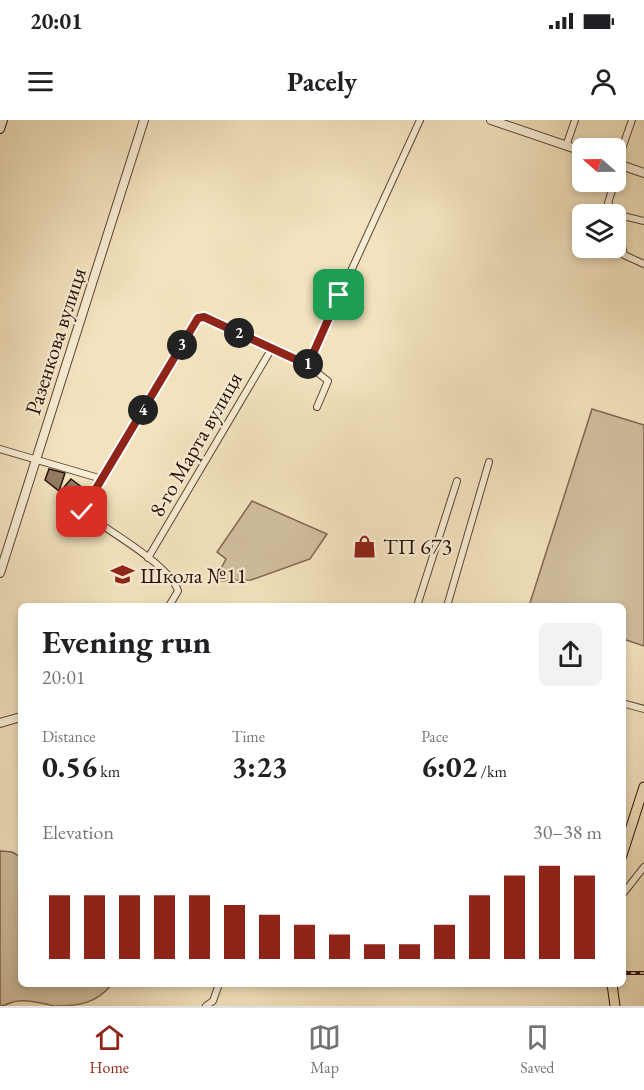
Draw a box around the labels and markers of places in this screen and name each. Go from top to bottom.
pin [313,269,364,320]
pin: 2 [224,318,254,348]
pin: 3 [167,330,197,360]
pin: 1 [293,349,323,379]
pin: 4 [128,395,158,425]
pin [56,486,107,537]
place label: ТП 673 [383,532,452,561]
shop icon: ТП 673 [352,533,378,559]
place label: Школа №11 [140,561,247,590]
school or university icon: Школа №11 [109,562,135,588]

